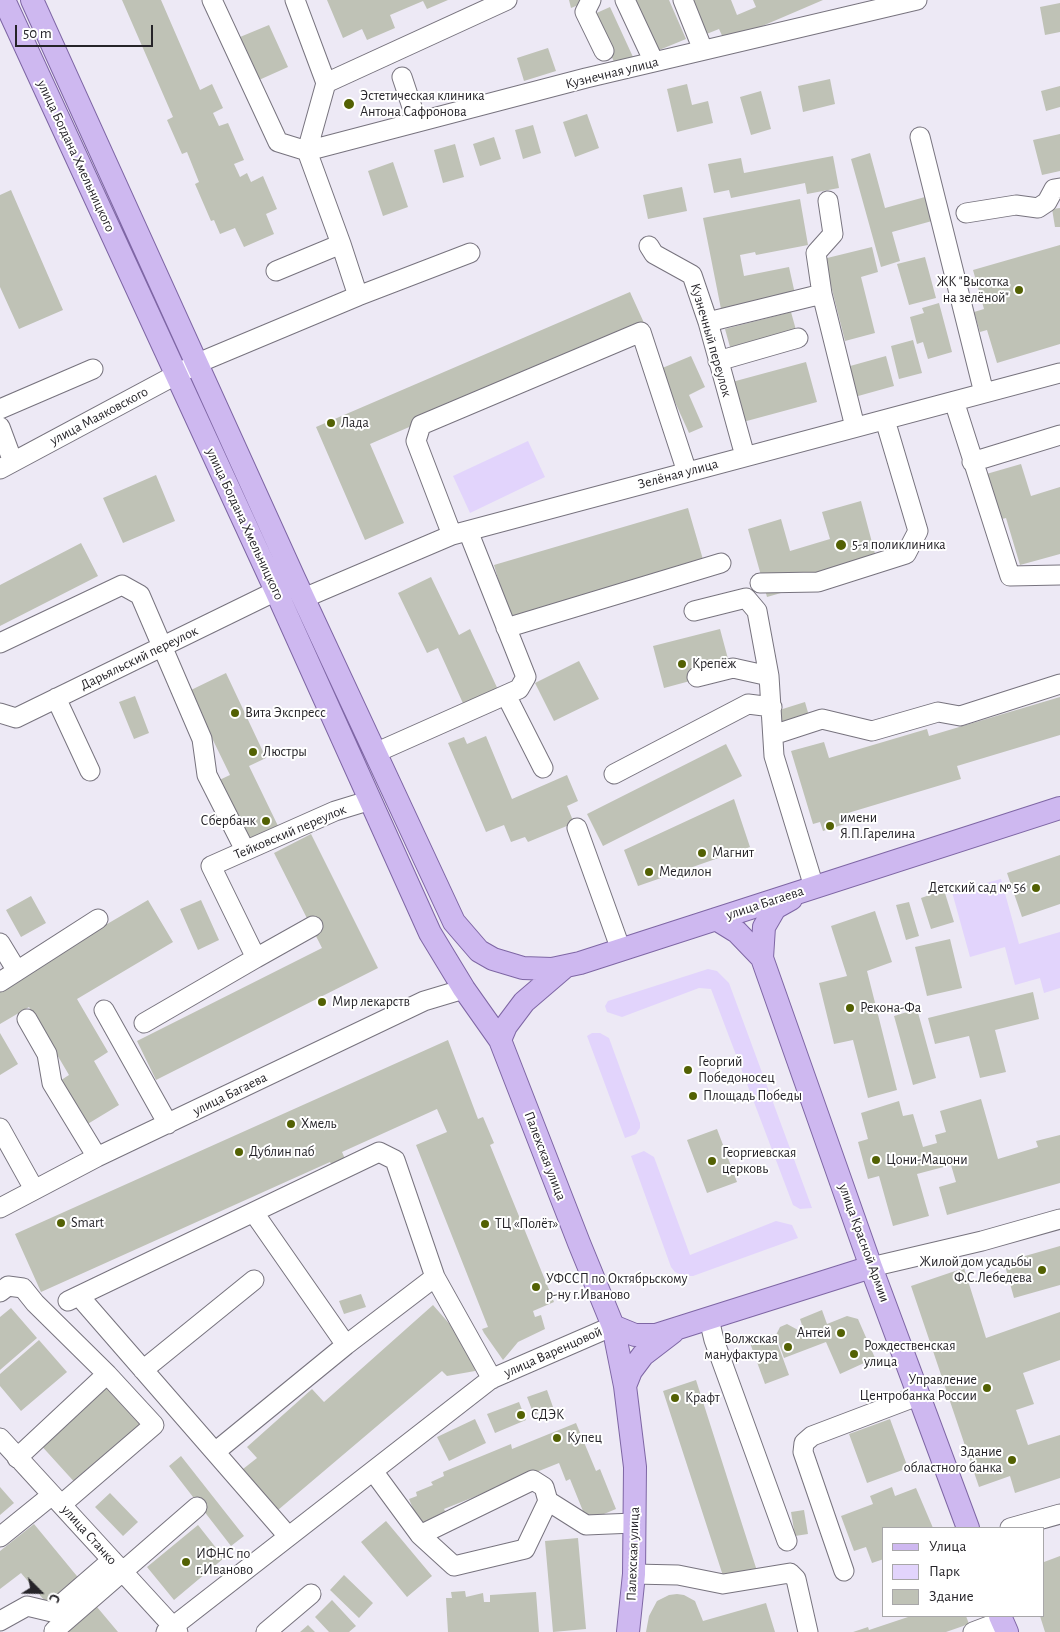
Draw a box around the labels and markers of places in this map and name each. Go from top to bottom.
place label: Эстетическая клиника Антона Сафронова [360,88,485,120]
marker: Эстетическая клиника Антона Сафронова [342,97,356,111]
place label: ЖК "Высотка на зелёной" [937,274,1009,306]
marker: ЖК "Высотка на зелёной" [1013,284,1025,296]
place label: Лада [341,415,369,431]
marker: Лада [325,417,337,429]
place label: 5-я поликлиника [852,537,946,553]
marker: 5-я поликлиника [834,538,848,552]
place label: Крепёж [692,656,736,672]
marker: Крепёж [676,658,688,670]
place label: Вита Экспресс [245,705,326,721]
marker: Вита Экспресс [229,707,241,719]
place label: Люстры [263,744,307,760]
marker: Люстры [247,746,259,758]
place label: имени Я.П.Гарелина [840,810,915,842]
place label: Сбербанк [201,813,256,829]
marker: Сбербанк [260,815,272,827]
marker: имени Я.П.Гарелина [824,820,836,832]
place label: Магнит [712,845,754,861]
marker: Магнит [696,847,708,859]
place label: Медилон [659,864,712,880]
marker: Медилон [643,866,655,878]
place label: Детский сад № 56 [928,880,1026,896]
marker: Детский сад № 56 [1030,882,1042,894]
place label: Мир лекарств [332,994,410,1010]
marker: Мир лекарств [316,996,328,1008]
place label: Рекона-Фа [860,1000,921,1016]
marker: Рекона-Фа [844,1002,856,1014]
place label: Георгий Победоносец [698,1054,775,1086]
marker: Георгий Победоносец [682,1064,694,1076]
place label: Площадь Победы [703,1088,802,1104]
marker: Площадь Победы [687,1090,699,1102]
place label: Хмель [301,1116,337,1132]
marker: Хмель [285,1118,297,1130]
place label: Дублин паб [249,1144,315,1160]
place label: Георгиевская церковь [722,1145,796,1178]
marker: Дублин паб [233,1146,245,1158]
place label: Цони-Мацони [886,1152,968,1168]
marker: Цони-Мацони [870,1154,882,1166]
marker: Георгиевская церковь [706,1155,718,1167]
place label: Smart [71,1215,104,1231]
place label: ТЦ «Полёт» [495,1216,558,1232]
marker: Smart [55,1217,67,1229]
marker: ТЦ «Полёт» [479,1218,491,1230]
place label: Жилой дом усадьбы Ф.С.Лебедева [920,1254,1032,1286]
marker: Жилой дом усадьбы Ф.С.Лебедева [1036,1264,1048,1276]
place label: УФССП по Октябрьскому р-ну г.Иваново [546,1271,687,1304]
marker: УФССП по Октябрьскому р-ну г.Иваново [530,1281,542,1293]
place label: Антей [797,1325,831,1341]
marker: Антей [835,1327,847,1339]
place label: Волжская мануфактура [704,1331,778,1364]
place label: Рождественская улица [864,1338,956,1370]
marker: Волжская мануфактура [782,1341,794,1353]
marker: Рождественская улица [848,1348,860,1360]
place label: Управление Центробанка России [860,1372,977,1404]
marker: Управление Центробанка России [981,1382,993,1394]
place label: Крафт [685,1390,720,1406]
marker: Крафт [669,1392,681,1404]
place label: СДЭК [531,1407,564,1423]
marker: СДЭК [515,1409,527,1421]
place label: Купец [567,1430,602,1446]
marker: Купец [551,1432,563,1444]
place label: Здание областного банка [904,1444,1002,1476]
marker: Здание областного банка [1006,1454,1018,1466]
place label: ИФНС по г.Иваново [196,1546,253,1578]
marker: ИФНС по г.Иваново [180,1556,192,1568]

